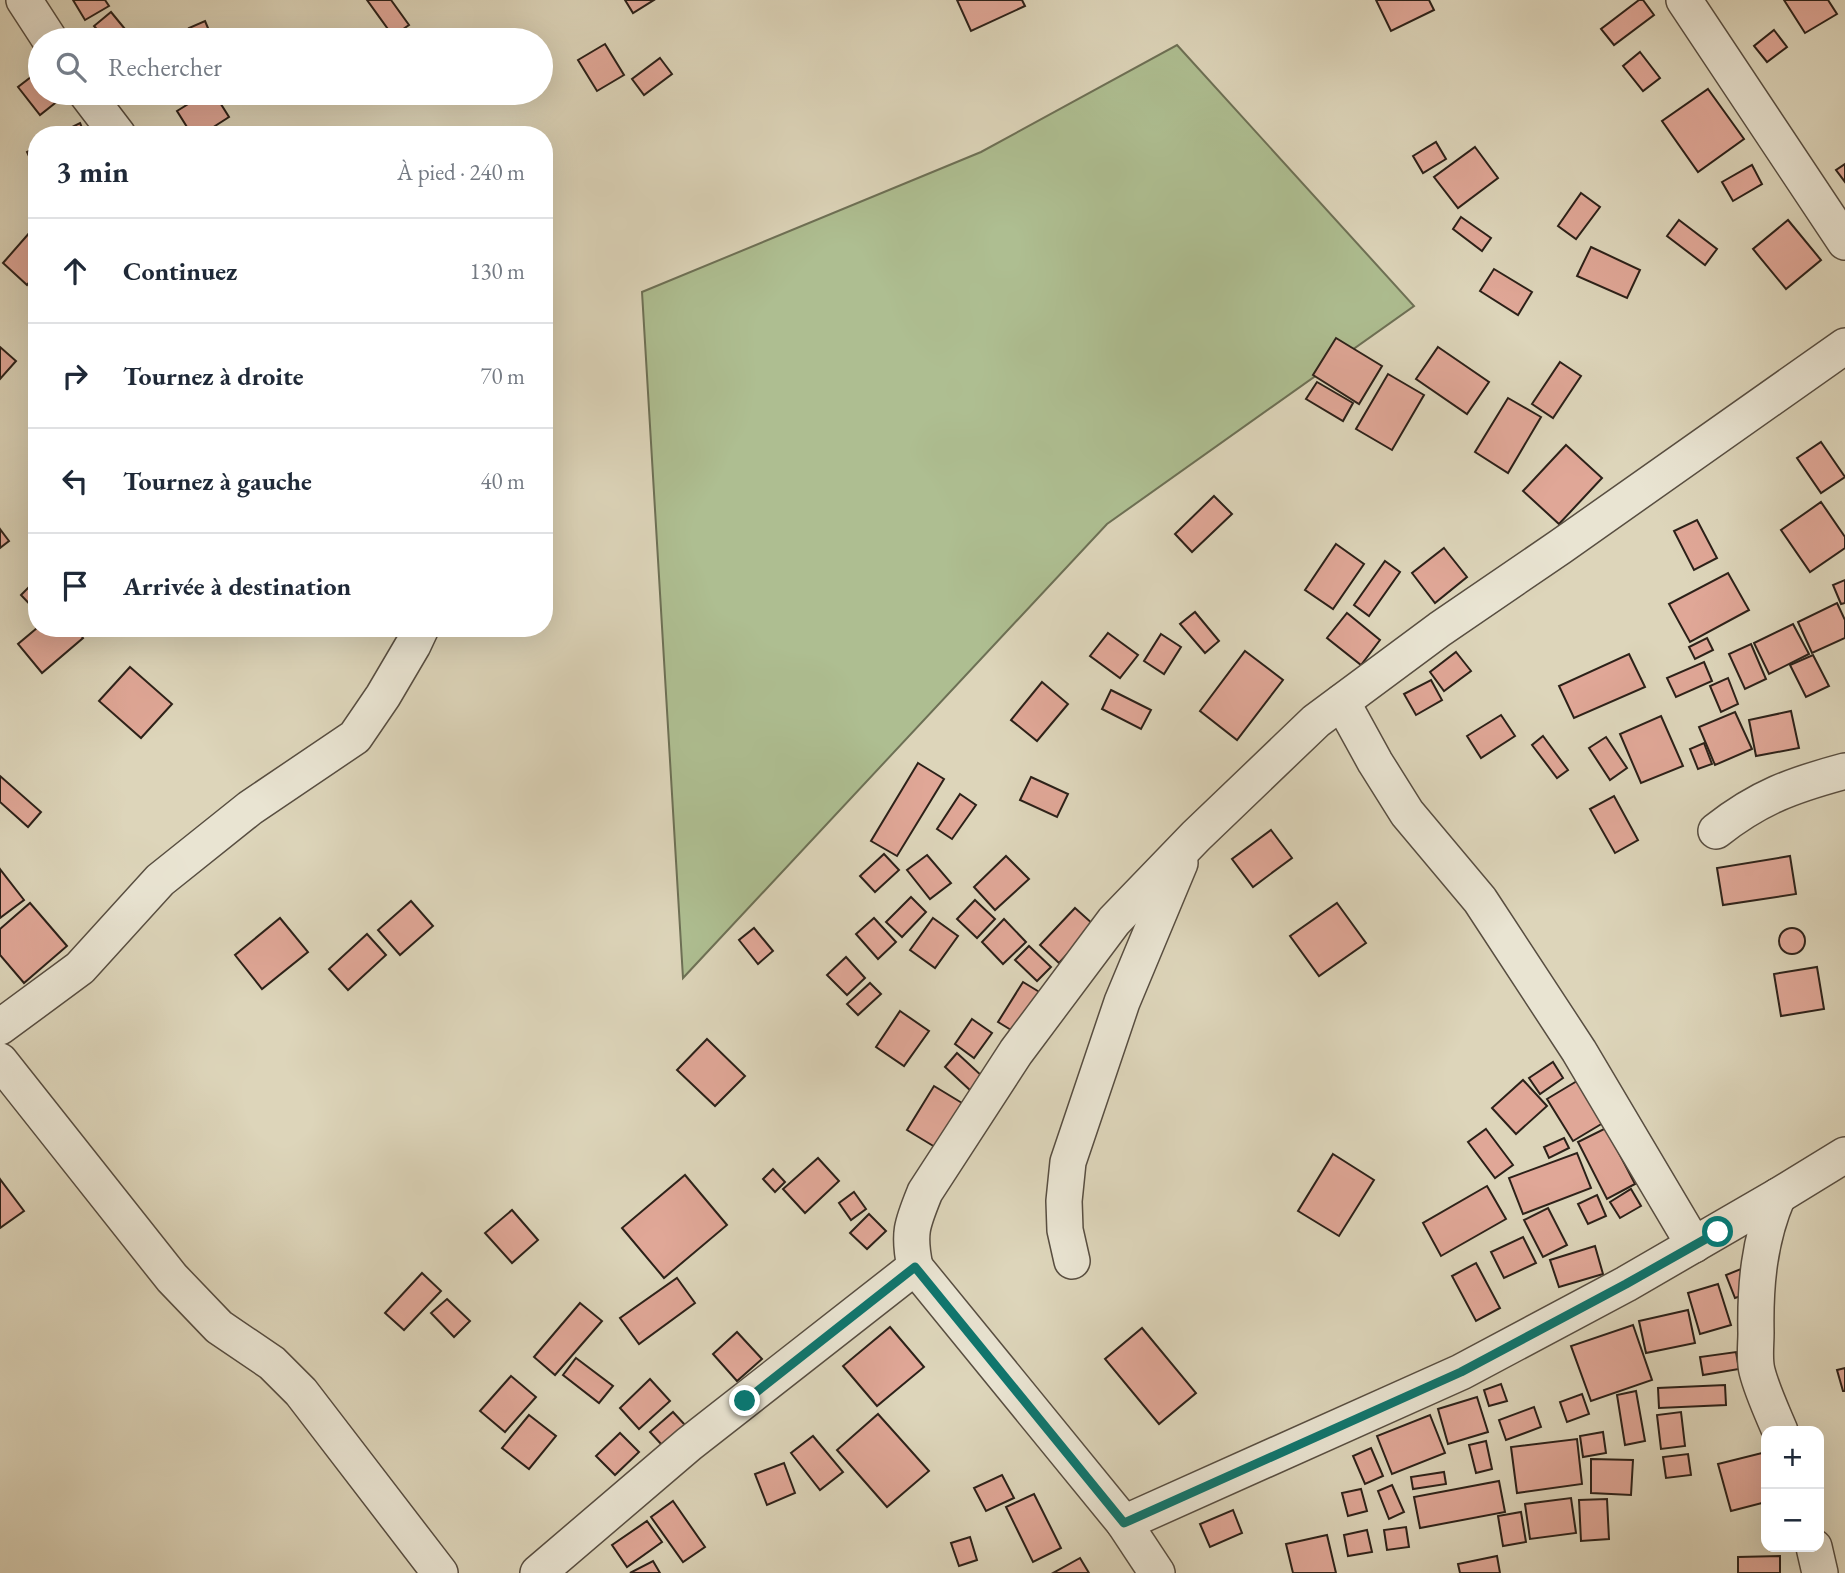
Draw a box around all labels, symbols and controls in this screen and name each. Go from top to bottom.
search box [28,28,553,105]
icon: search [52,48,90,86]
text: Rechercher [108,50,222,84]
text: 3 min [56,152,129,191]
text: À pied · 240 m [397,157,525,187]
icon: ahead [56,252,94,290]
text: Continuez [123,254,237,288]
text: 130 m [469,256,525,286]
icon: right [56,357,94,395]
text: Tournez à droite [123,359,304,393]
text: 70 m [480,361,525,391]
icon: left [56,462,94,500]
text: Tournez à gauche [123,464,312,498]
text: 40 m [480,466,525,496]
icon: arrive [56,567,94,605]
text: Arrivée à destination [123,569,351,603]
route start [1702,1216,1733,1247]
route end [729,1385,760,1416]
map controls [1761,1426,1824,1552]
button: + [1761,1426,1824,1489]
button: − [1761,1489,1824,1552]

